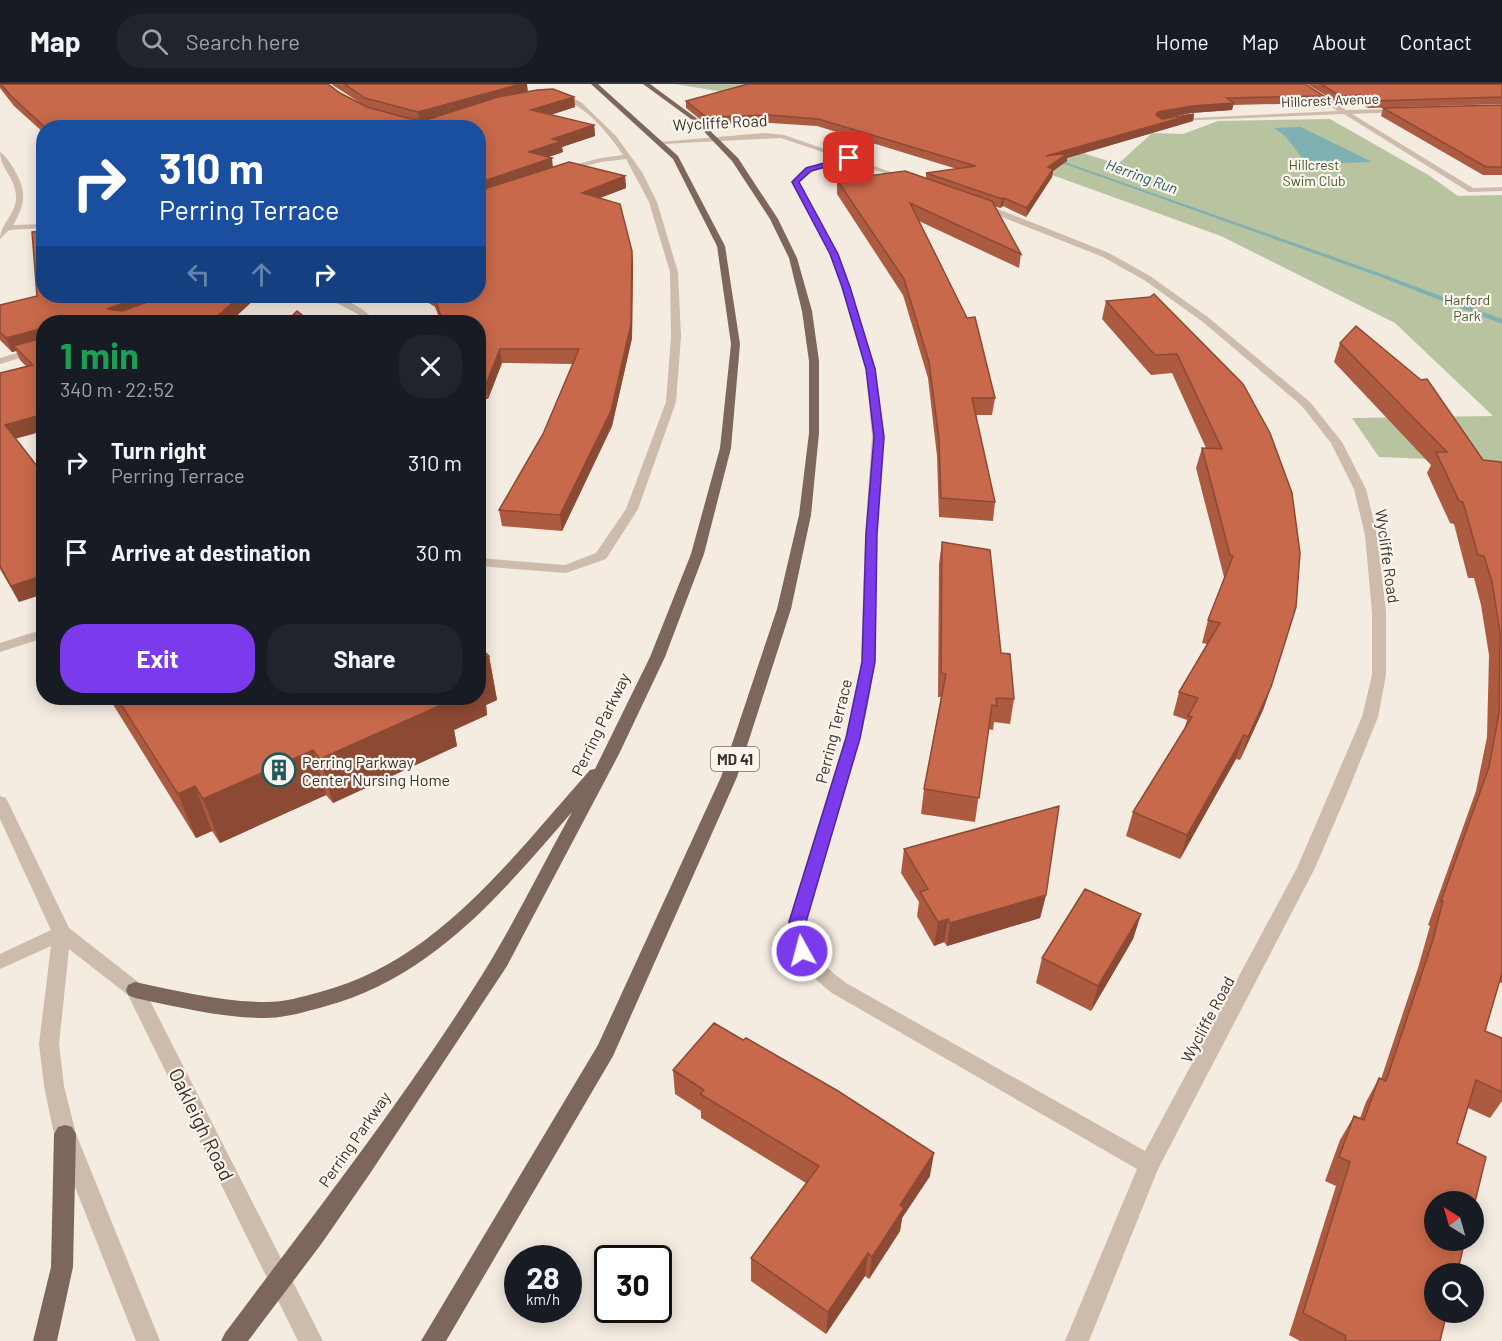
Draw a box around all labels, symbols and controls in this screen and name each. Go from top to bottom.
search box [117,14,537,68]
text: Map [30,24,81,58]
icon: search [138,25,171,58]
text: Search here [186,28,300,54]
text: Home [1155,29,1209,54]
text: Map [1242,29,1279,54]
text: About [1312,29,1367,54]
text: Contact [1400,29,1472,54]
street label: Hillcrest Avenue [1281,90,1379,110]
street label: Wycliffe Road [672,110,768,134]
pin [823,132,874,183]
icon: arrive [832,141,865,174]
text: 310 m [159,142,264,192]
icon: right [60,144,138,222]
water label: Herring Run [1104,155,1180,197]
park label: Hillcrest Swim Club [1282,156,1346,189]
text: Perring Terrace [159,193,339,225]
icon: left [182,258,215,291]
icon: ahead [245,258,278,291]
icon: right [308,258,341,291]
park label: Harford Park [1444,291,1490,324]
text: 1 min [60,333,139,376]
button: close [399,335,462,398]
text: 340 m · 22:52 [60,377,175,401]
text: Turn right [111,437,206,463]
icon: right [60,446,93,479]
text: 310 m [408,449,462,475]
text: Perring Terrace [111,463,245,487]
street label: Wycliffe Road [1372,508,1404,604]
icon: arrive [60,536,93,569]
text: Arrive at destination [111,539,310,565]
text: 30 m [416,539,462,565]
button: Exit [60,624,255,693]
button: Share [267,624,462,693]
street label: Perring Parkway [567,669,633,779]
street label: Perring Terrace [811,677,855,785]
road number: MD 41 [711,747,759,771]
building icon: Perring Parkway Center Nursing Home [261,752,297,788]
place label: Perring Parkway Center Nursing Home [302,752,450,789]
position arrow [770,919,834,983]
street label: Wycliffe Road [1176,973,1238,1065]
street label: Oakleigh Road [164,1064,240,1184]
street label: Perring Parkway [314,1087,394,1190]
north arrow [1424,1191,1484,1251]
map controls [1424,1191,1484,1323]
speed limit sign: 30 [594,1245,672,1323]
text: 28 [526,1259,560,1295]
button: search [1424,1263,1484,1323]
text: km/h [526,1290,560,1308]

